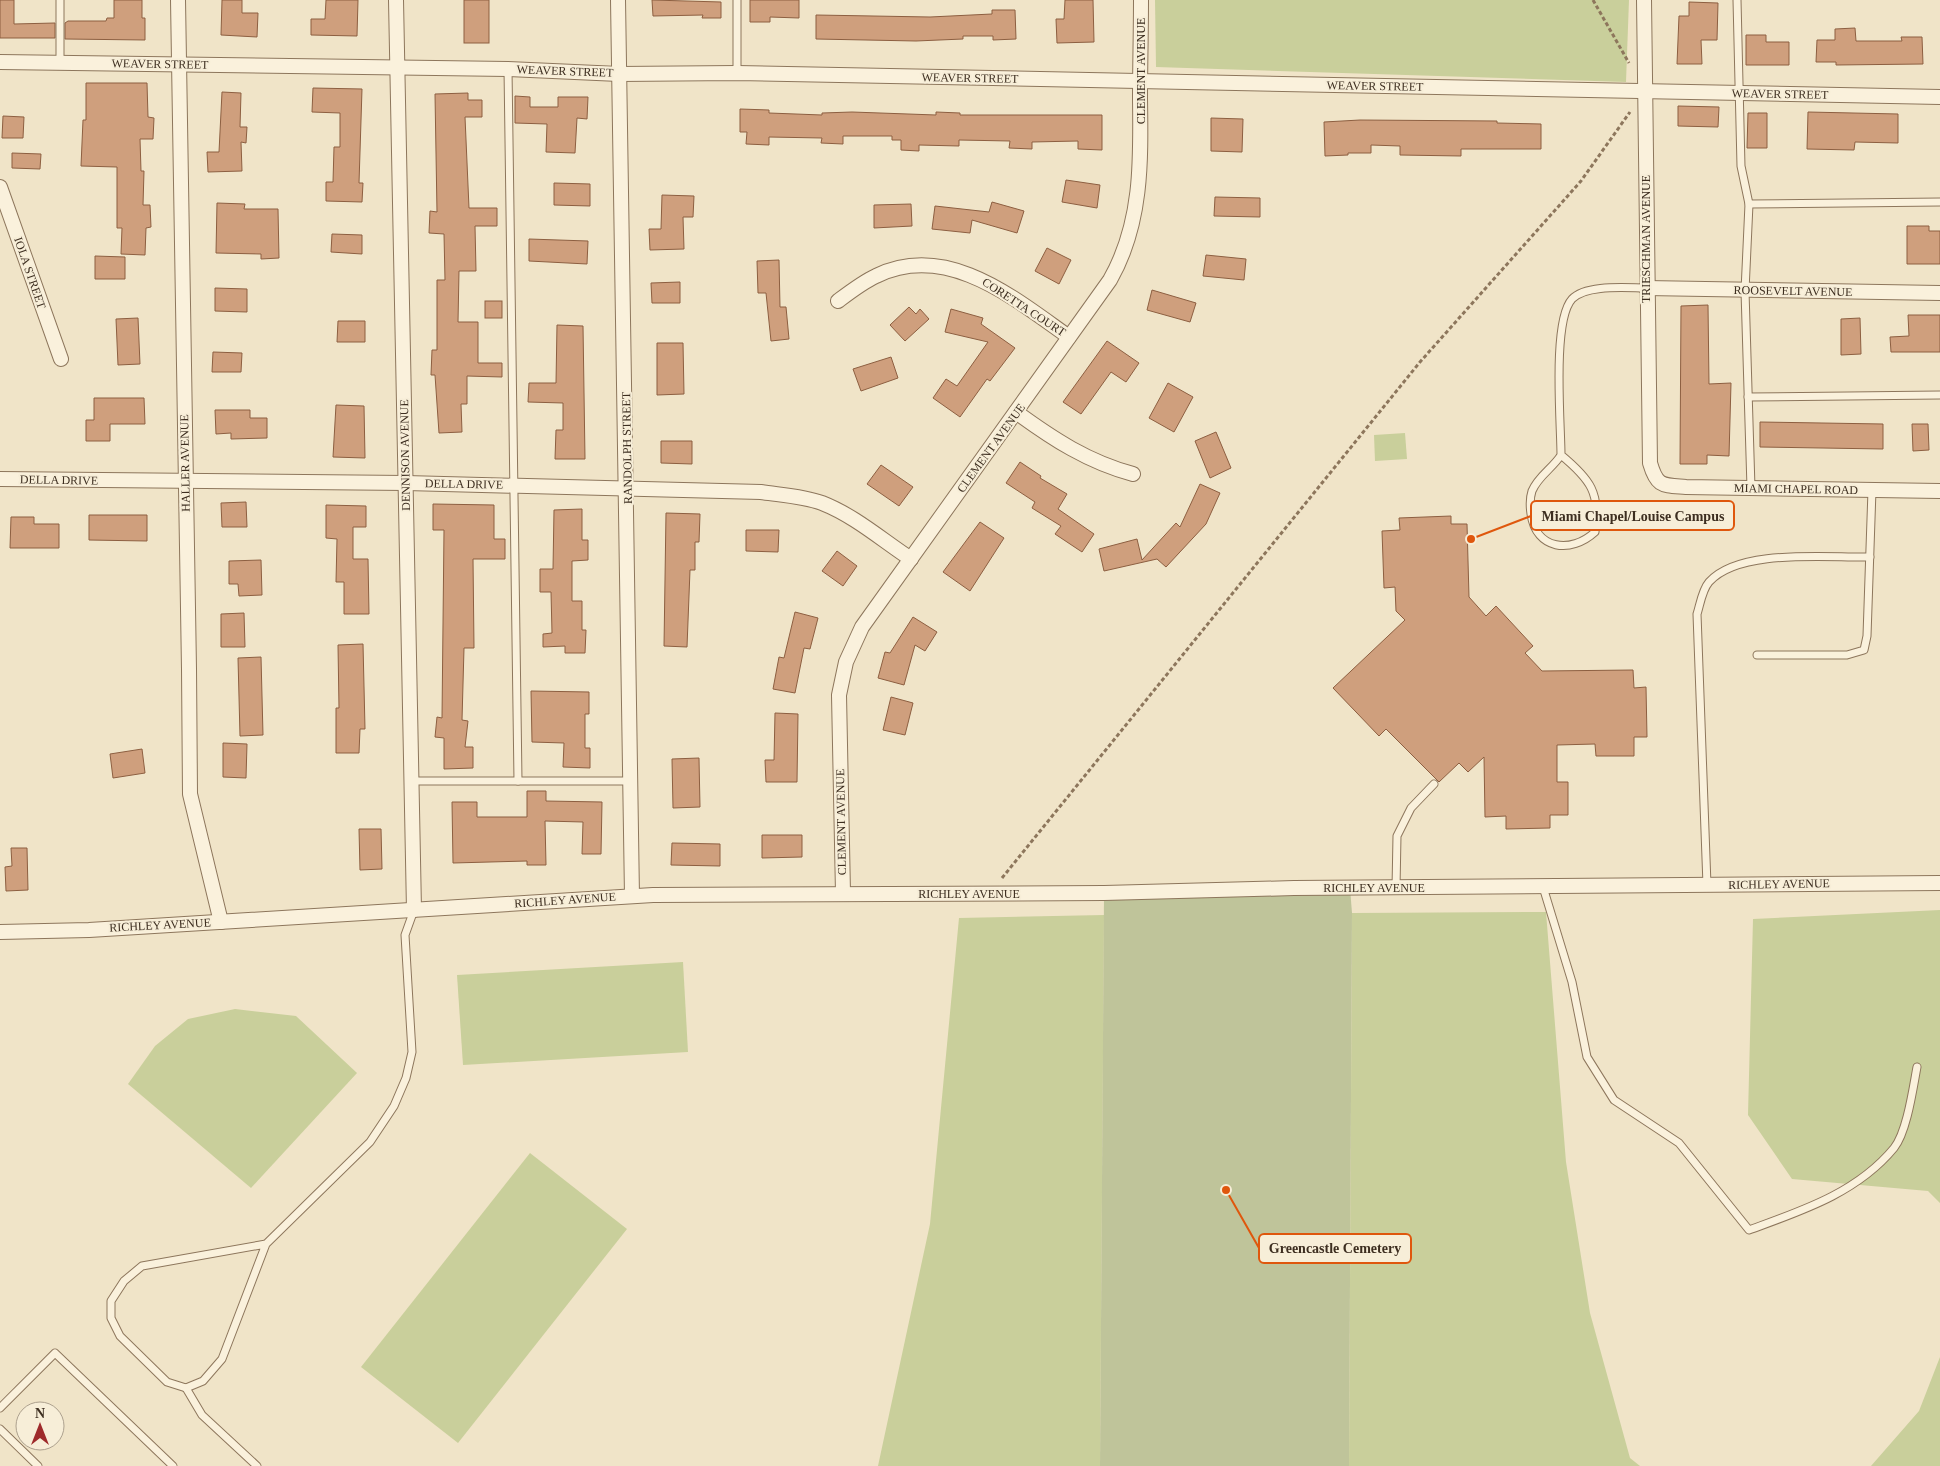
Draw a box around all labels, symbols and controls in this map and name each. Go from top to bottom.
street label: CLEMENT AVENUE [1134,18,1148,124]
street label: WEAVER STREET [111,56,209,72]
street label: WEAVER STREET [516,62,614,80]
street label: WEAVER STREET [921,70,1019,86]
street label: WEAVER STREET [1326,78,1424,94]
street label: WEAVER STREET [1731,86,1829,102]
street label: TRIESCHMAN AVENUE [1639,175,1653,303]
street label: IOLA STREET [11,235,49,311]
street label: CORETTA COURT [980,275,1069,340]
street label: ROOSEVELT AVENUE [1733,283,1853,299]
street label: RANDOLPH STREET [619,391,635,504]
street label: DENNISON AVENUE [397,399,413,511]
street label: CLEMENT AVENUE [954,401,1028,495]
street label: HALLER AVENUE [177,414,193,512]
street label: DELLA DRIVE [20,472,98,488]
street label: DELLA DRIVE [425,476,503,492]
street label: MIAMI CHAPEL ROAD [1734,481,1859,497]
callout: Miami Chapel/Louise Campus [1531,501,1734,530]
text: Miami Chapel/Louise Campus [1542,509,1725,524]
street label: CLEMENT AVENUE [833,769,849,875]
street label: RICHLEY AVENUE [1728,876,1830,892]
street label: RICHLEY AVENUE [1323,881,1425,895]
street label: RICHLEY AVENUE [918,887,1020,901]
street label: RICHLEY AVENUE [514,889,616,911]
street label: RICHLEY AVENUE [109,915,211,935]
callout: Greencastle Cemetery [1259,1234,1411,1263]
text: Greencastle Cemetery [1269,1241,1401,1256]
north arrow [15,1401,65,1451]
text: N [35,1406,45,1421]

